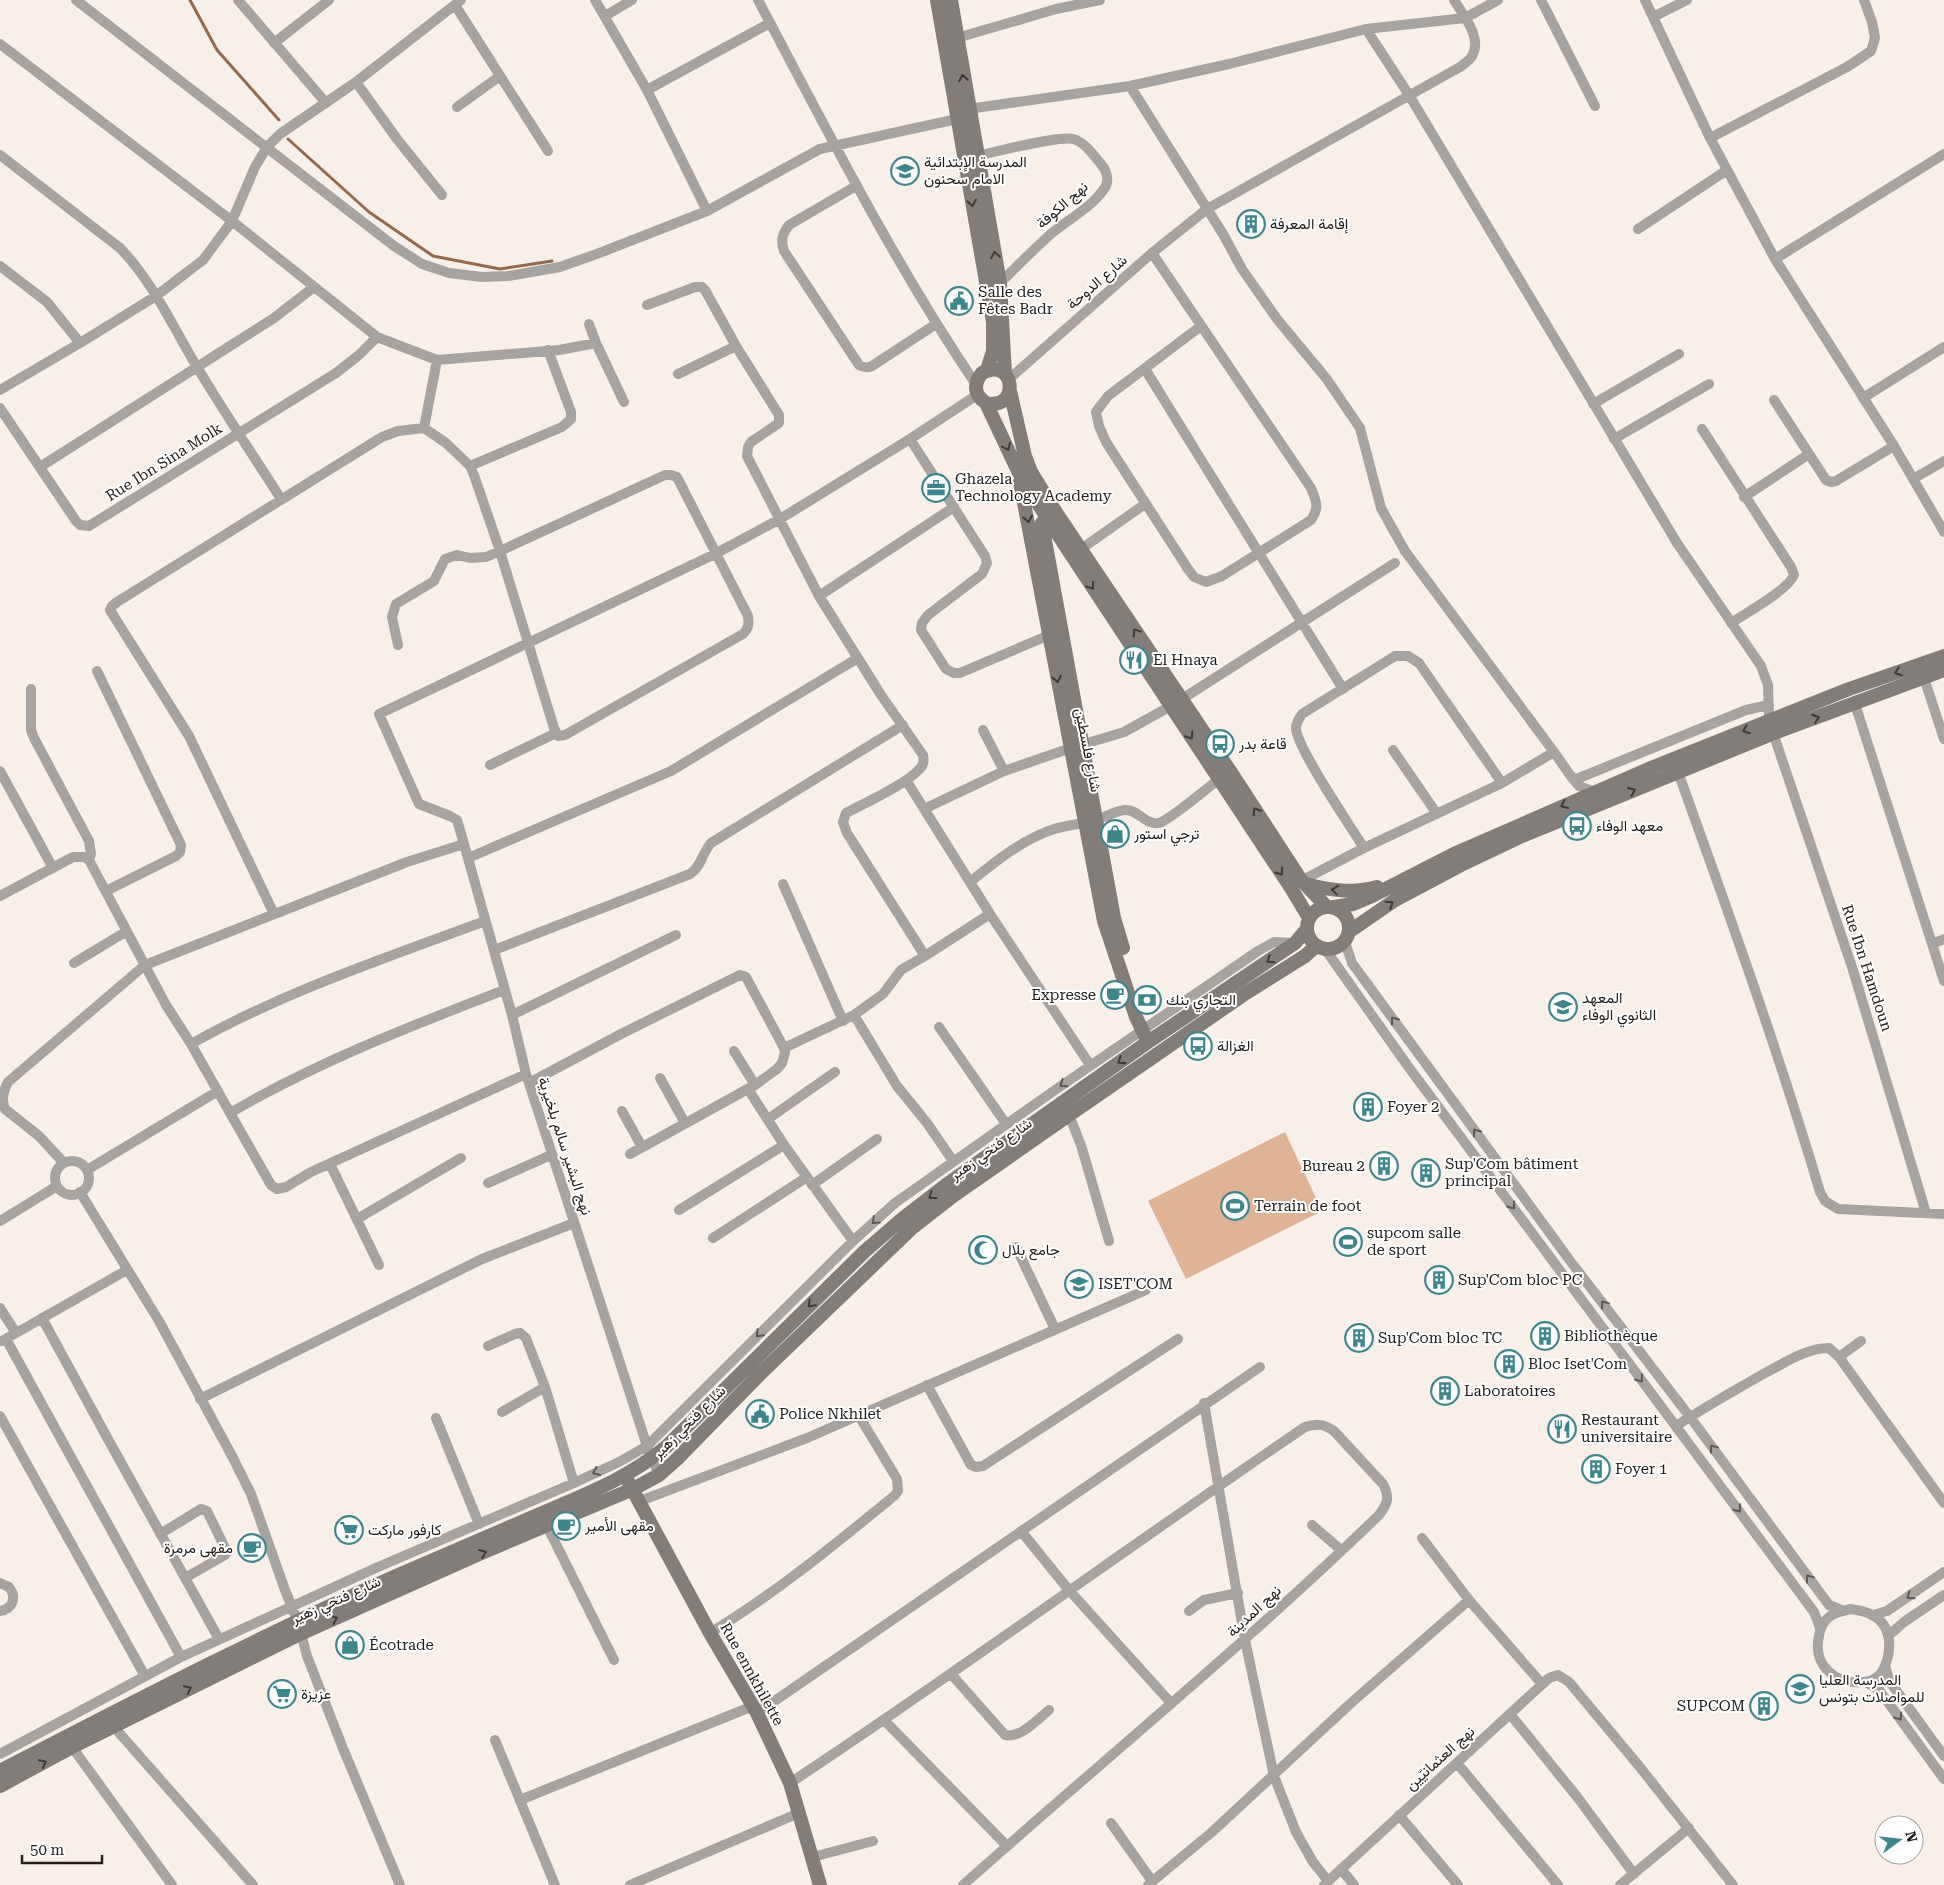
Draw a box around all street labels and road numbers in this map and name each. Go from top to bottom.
street label: نهج الكوفة [1032,178,1093,234]
street label: شارع الدوحة [1063,251,1132,315]
street label: Rue Ibn Sina Molk [103,419,226,505]
street label: شارع فلسطين [1069,706,1105,794]
street label: Rue Ibn Hamdoun [1838,902,1896,1034]
street label: نهج البشير سالم بلخيرية [532,1075,596,1218]
street label: شارع فتحي زهير [946,1114,1038,1188]
street label: شارع فتحي زهير [648,1382,732,1466]
street label: شارع فتحي زهير [288,1572,385,1632]
street label: نهج المدينة [1223,1581,1286,1642]
street label: Rue ennkhilette [716,1619,788,1729]
street label: نهج العثمانيّين [1402,1722,1480,1795]

